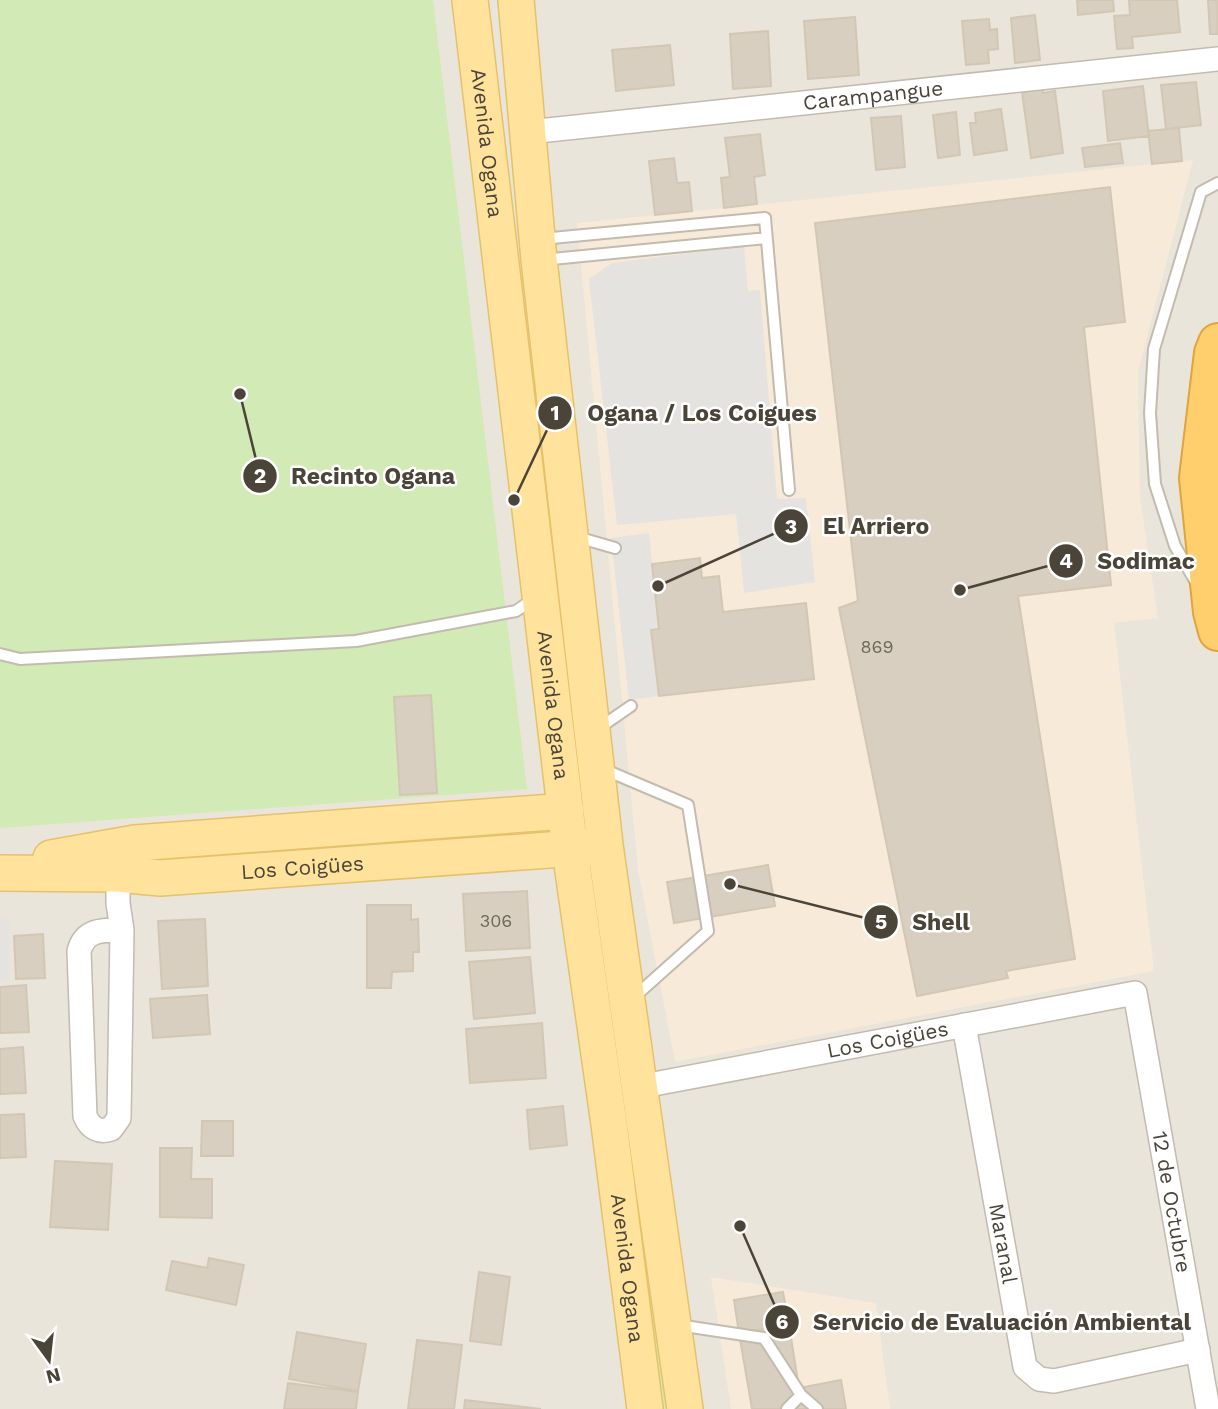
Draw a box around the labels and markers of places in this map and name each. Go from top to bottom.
callout: Ogana / Los Coigues [538,391,830,435]
callout: Recinto Ogana [242,454,470,498]
callout: El Arriero [773,504,944,548]
callout: Sodimac [1049,539,1209,583]
callout: Shell [863,900,984,944]
callout: Servicio de Evaluación Ambiental [764,1300,1206,1344]

